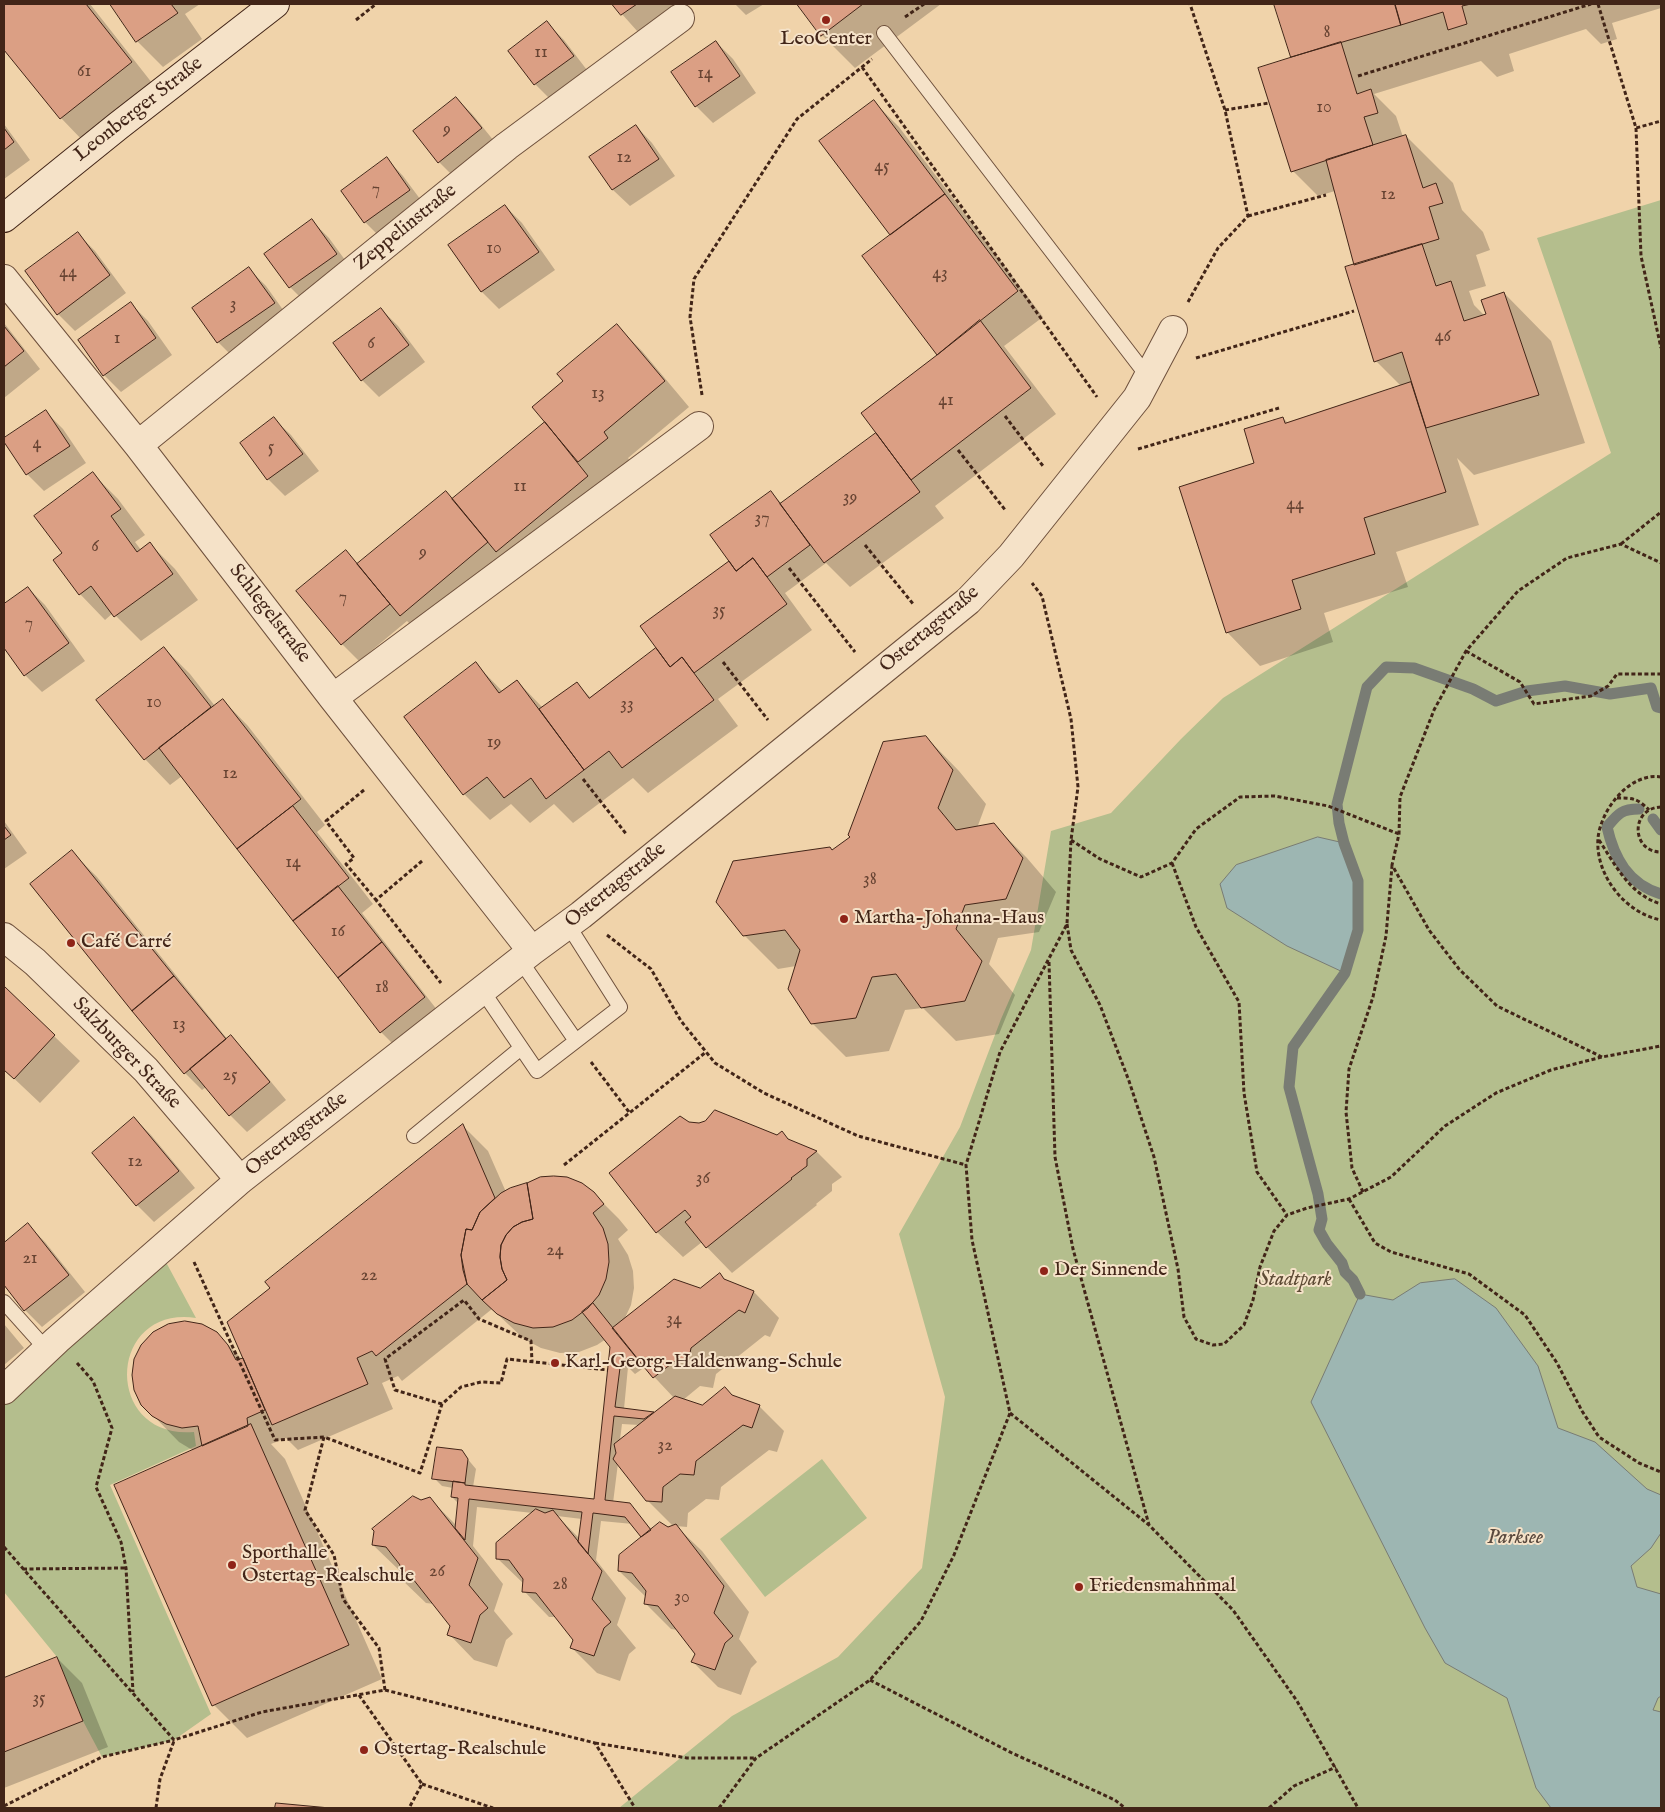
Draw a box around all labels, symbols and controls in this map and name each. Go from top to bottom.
marker: LeoCenter [820,14,832,26]
house number: 8 [1323,22,1331,44]
place label: LeoCenter [780,28,872,52]
house number: 11 [534,42,548,64]
street label: Leonberger Straße [70,52,208,168]
house number: 61 [77,61,91,83]
house number: 14 [697,63,713,85]
house number: 10 [1316,97,1332,119]
house number: 9 [443,119,451,141]
house number: 12 [616,147,632,169]
house number: 45 [874,156,890,178]
street label: Zeppelinstraße [350,179,462,277]
house number: 7 [372,179,380,201]
house number: 12 [1380,184,1396,206]
house number: 10 [486,238,502,260]
house number: 44 [59,262,77,284]
house number: 43 [932,263,948,285]
house number: 3 [230,294,236,316]
house number: 46 [1435,326,1451,348]
house number: 1 [114,328,120,350]
house number: 6 [367,333,375,355]
house number: 13 [591,383,605,405]
house number: 41 [938,390,954,412]
house number: 4 [33,433,41,455]
house number: 5 [268,437,274,459]
house number: 11 [513,476,527,498]
house number: 39 [843,487,857,509]
house number: 44 [1286,494,1304,516]
house number: 37 [754,508,770,530]
house number: 6 [91,536,99,558]
house number: 9 [419,542,427,564]
street label: Schlegelstraße [223,560,315,668]
street label: Ostertagstraße [875,581,985,679]
house number: 7 [339,587,347,609]
house number: 35 [712,600,726,622]
house number: 7 [25,613,33,635]
house number: 10 [146,692,162,714]
house number: 33 [620,694,634,716]
house number: 19 [487,732,501,754]
house number: 12 [222,763,238,785]
street label: Ostertagstraße [561,838,671,934]
house number: 14 [285,852,301,874]
house number: 38 [863,869,877,891]
place label: Martha-Johanna-Haus [854,907,1044,931]
marker: Martha-Johanna-Haus [838,913,850,925]
house number: 16 [331,921,345,943]
place label: Café Carré [81,931,171,955]
marker: Café Carré [65,937,77,949]
house number: 18 [375,977,389,999]
street label: Salzburger Straße [67,993,185,1115]
house number: 13 [172,1014,186,1036]
house number: 25 [223,1065,237,1087]
street label: Ostertagstraße [241,1088,353,1182]
house number: 12 [127,1151,143,1173]
house number: 36 [696,1168,710,1190]
house number: 24 [546,1240,564,1262]
house number: 21 [22,1248,38,1270]
place label: Der Sinnende [1054,1259,1168,1283]
house number: 22 [361,1265,377,1287]
marker: Der Sinnende [1038,1265,1050,1277]
park label: Stadtpark [1258,1269,1332,1293]
house number: 34 [666,1309,682,1331]
place label: Karl-Georg-Haldenwang-Schule [565,1351,842,1375]
marker: Karl-Georg-Haldenwang-Schule [549,1357,561,1369]
house number: 32 [657,1435,673,1457]
water label: Parksee [1487,1526,1543,1552]
place label: Sporthalle Ostertag-Realschule [242,1542,414,1589]
marker: Sporthalle Ostertag-Realschule [226,1559,238,1571]
house number: 26 [429,1561,445,1583]
house number: 28 [552,1574,568,1596]
place label: Friedensmahnmal [1089,1575,1236,1599]
marker: Friedensmahnmal [1073,1581,1085,1593]
house number: 30 [674,1587,690,1609]
house number: 35 [32,1688,46,1710]
place label: Ostertag-Realschule [374,1738,546,1762]
marker: Ostertag-Realschule [358,1744,370,1756]

